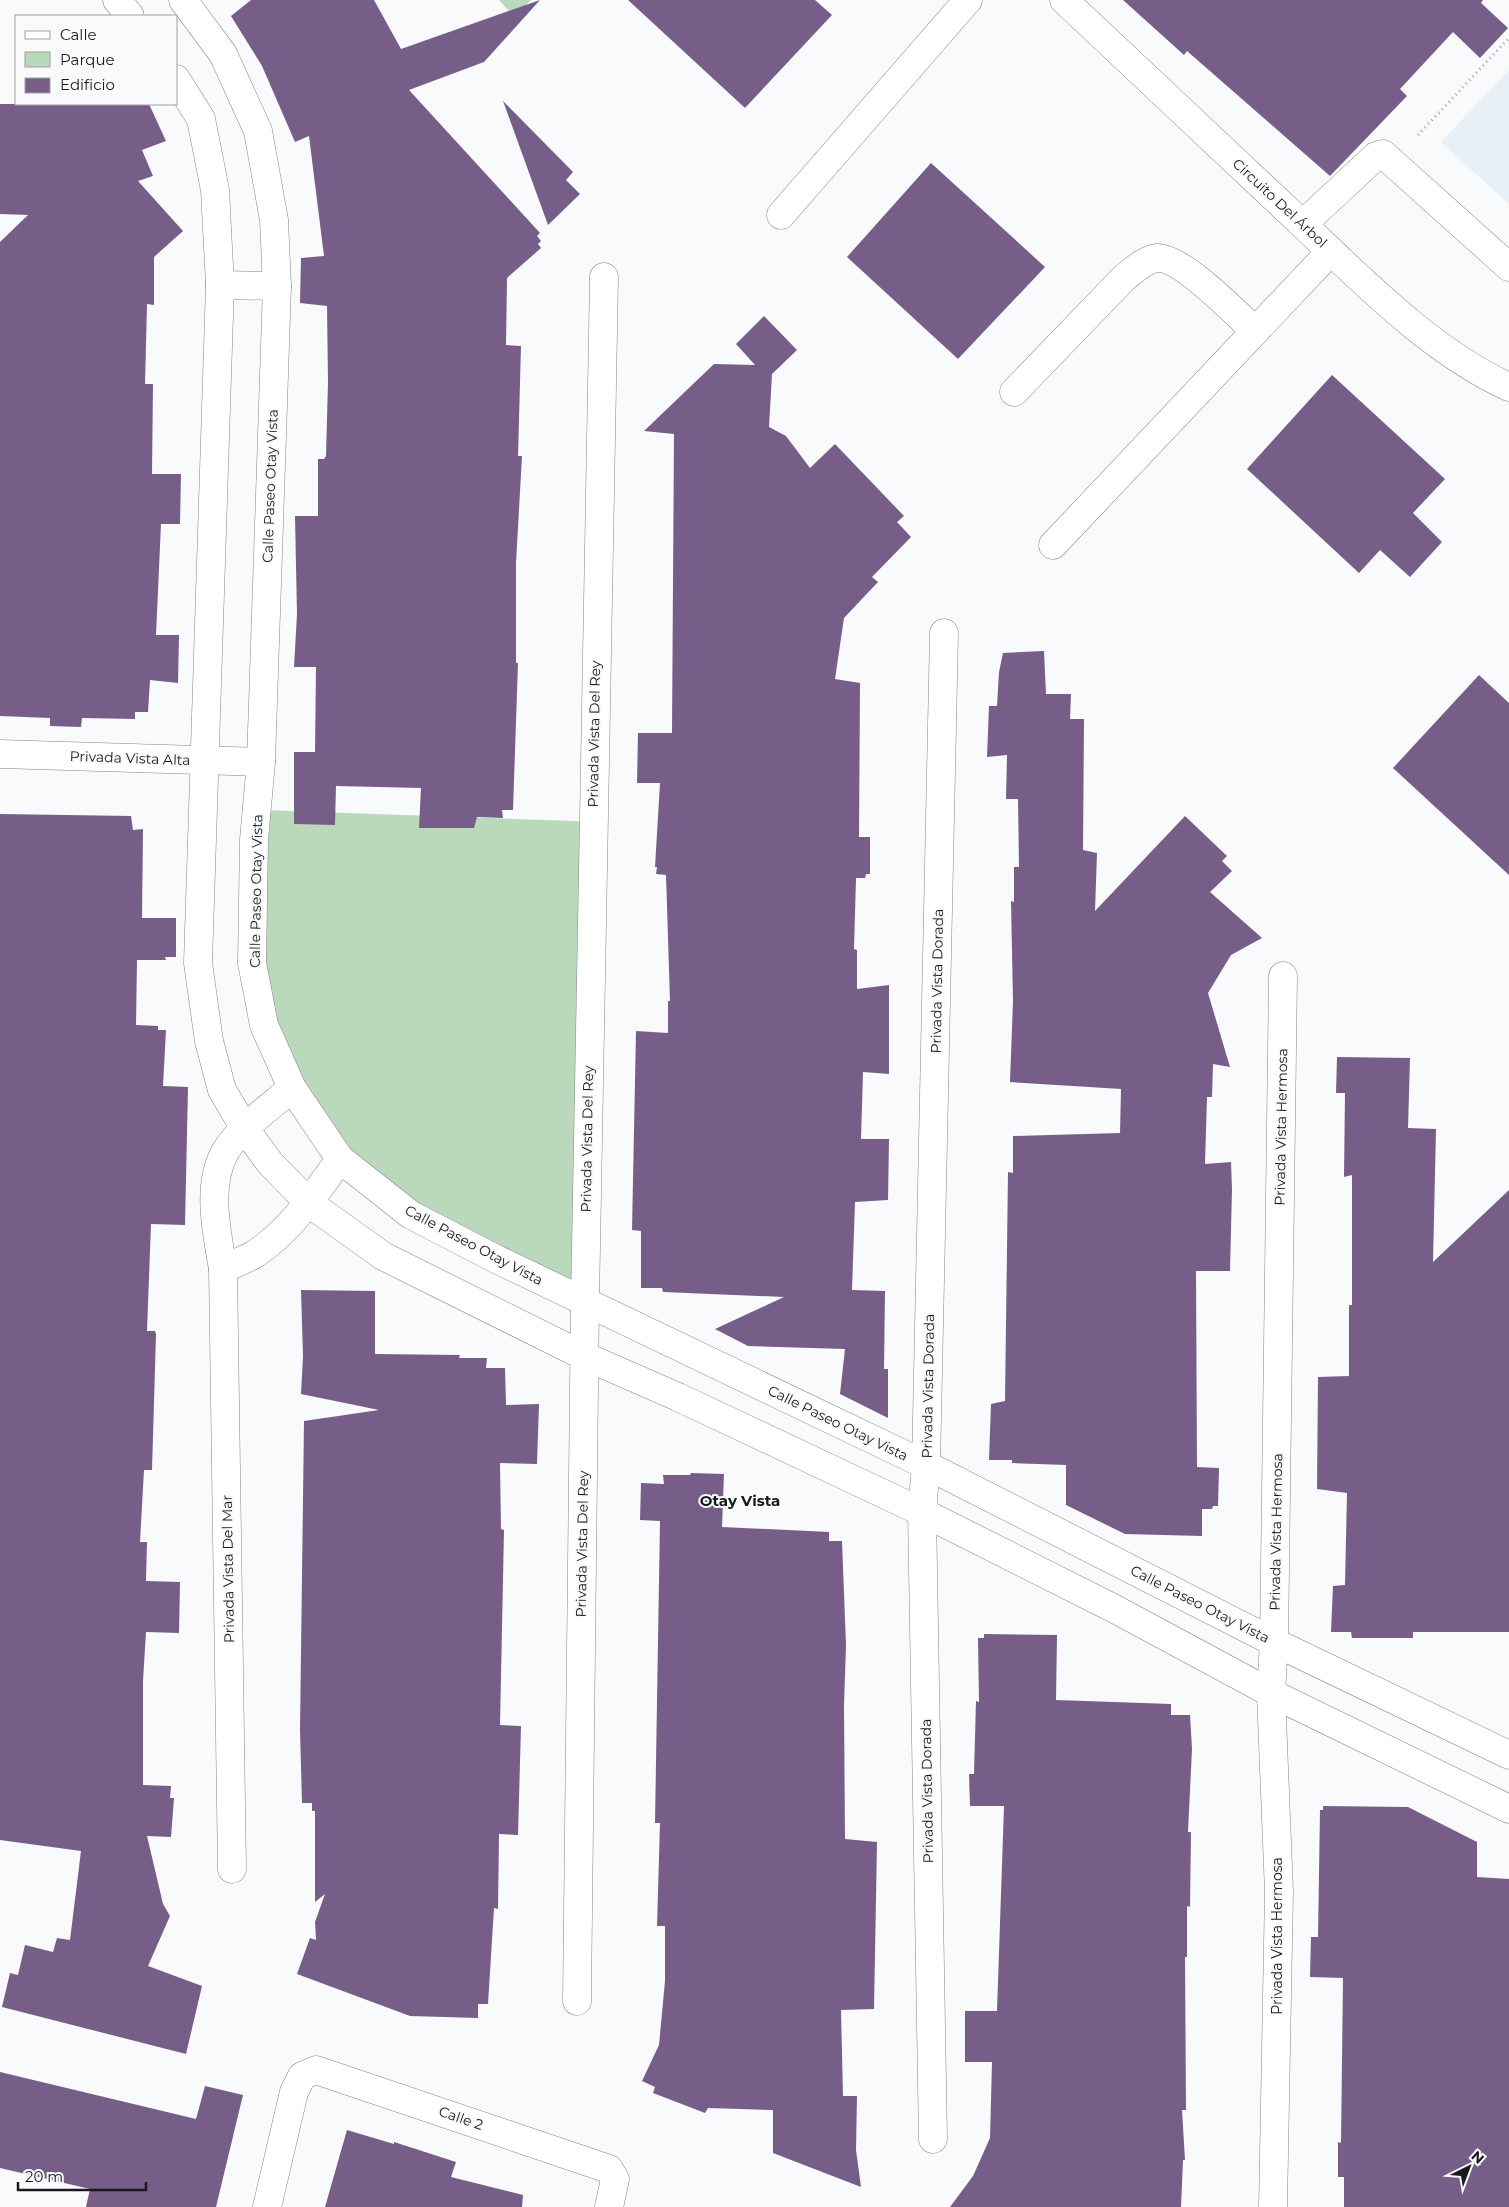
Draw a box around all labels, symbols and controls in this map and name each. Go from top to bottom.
legend [15,15,178,105]
text: Calle [60,25,97,44]
text: Parque [60,50,115,69]
text: Edificio [60,75,115,94]
street label: Circuito Del Árbol [1229,154,1331,252]
street label: Calle Paseo Otay Vista [258,409,282,563]
street label: Privada Vista Del Rey [584,660,604,808]
street label: Privada Vista Alta [69,747,191,769]
street label: Calle Paseo Otay Vista [246,814,266,968]
street label: Privada Vista Dorada [927,908,947,1054]
street label: Privada Vista Hermosa [1271,1048,1291,1206]
street label: Privada Vista Del Rey [577,1065,597,1213]
street label: Calle Paseo Otay Vista [402,1201,546,1289]
street label: Privada Vista Dorada [918,1313,938,1459]
street label: Calle Paseo Otay Vista [765,1381,911,1465]
street label: Privada Vista Hermosa [1266,1453,1286,1611]
street label: Privada Vista Del Rey [572,1470,592,1618]
district label: Otay Vista [700,1491,780,1510]
street label: Privada Vista Del Mar [218,1494,238,1643]
street label: Calle Paseo Otay Vista [1127,1561,1273,1647]
street label: Privada Vista Dorada [917,1718,937,1864]
street label: Privada Vista Hermosa [1268,1857,1286,2015]
street label: Calle 2 [436,2102,486,2134]
north arrow [1444,2142,1494,2192]
text: N [1467,2147,1488,2168]
scale bar [18,2160,145,2192]
text: 20 m [25,2167,63,2186]

